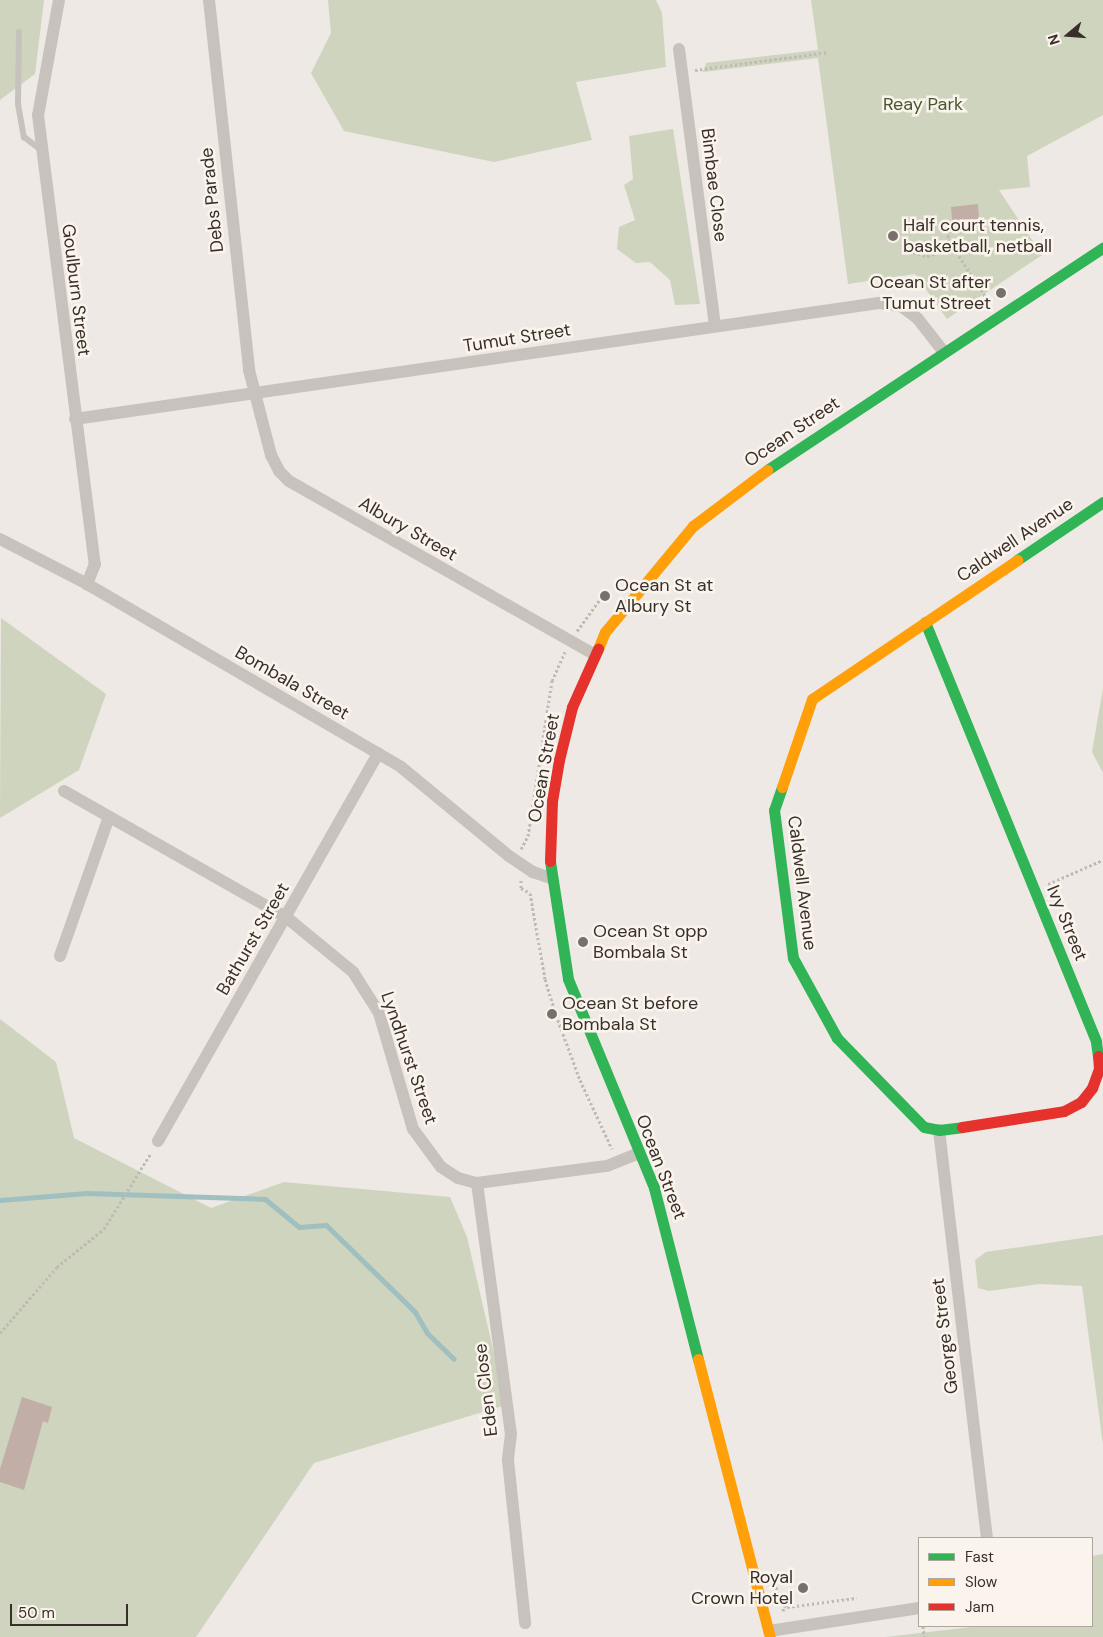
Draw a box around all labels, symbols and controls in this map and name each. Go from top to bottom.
north arrow [1043,10,1093,60]
text: N [1044,32,1064,47]
park label: Reay Park [883,93,963,115]
street label: Bimbae Close [696,127,732,243]
street label: Debs Parade [196,146,228,254]
place label: Half court tennis, basketball, netball [903,215,1052,258]
street label: Goulburn Street [57,223,95,357]
marker: Half court tennis, basketball, netball [887,230,899,242]
place label: Ocean St after Tumut Street [870,272,991,314]
marker: Ocean St after Tumut Street [995,287,1007,299]
street label: Tumut Street [462,319,572,357]
street label: Ocean Street [740,392,844,472]
street label: Albury Street [355,492,461,566]
street label: Caldwell Avenue [953,493,1077,587]
place label: Ocean St at Albury St [615,575,713,618]
marker: Ocean St at Albury St [599,590,611,602]
street label: Bombala Street [231,642,353,724]
street label: Ocean Street [524,712,564,824]
street label: Caldwell Avenue [783,814,821,952]
street label: Bathurst Street [212,879,294,999]
street label: Ivy Street [1042,882,1092,964]
place label: Ocean St opp Bombala St [593,921,708,964]
marker: Ocean St opp Bombala St [577,936,589,948]
street label: Lyndhurst Street [376,989,442,1127]
place label: Ocean St before Bombala St [562,993,698,1036]
marker: Ocean St before Bombala St [546,1008,558,1020]
street label: Ocean Street [631,1112,691,1222]
street label: George Street [927,1277,963,1395]
street label: Eden Close [470,1342,502,1438]
legend [918,1537,1093,1627]
text: Fast [965,1547,994,1567]
place label: Royal Crown Hotel [691,1567,793,1610]
text: Slow [965,1572,997,1592]
marker: Royal Crown Hotel [797,1582,809,1594]
scale bar [12,1594,130,1626]
text: Jam [965,1597,994,1617]
text: 50 m [18,1603,55,1623]

